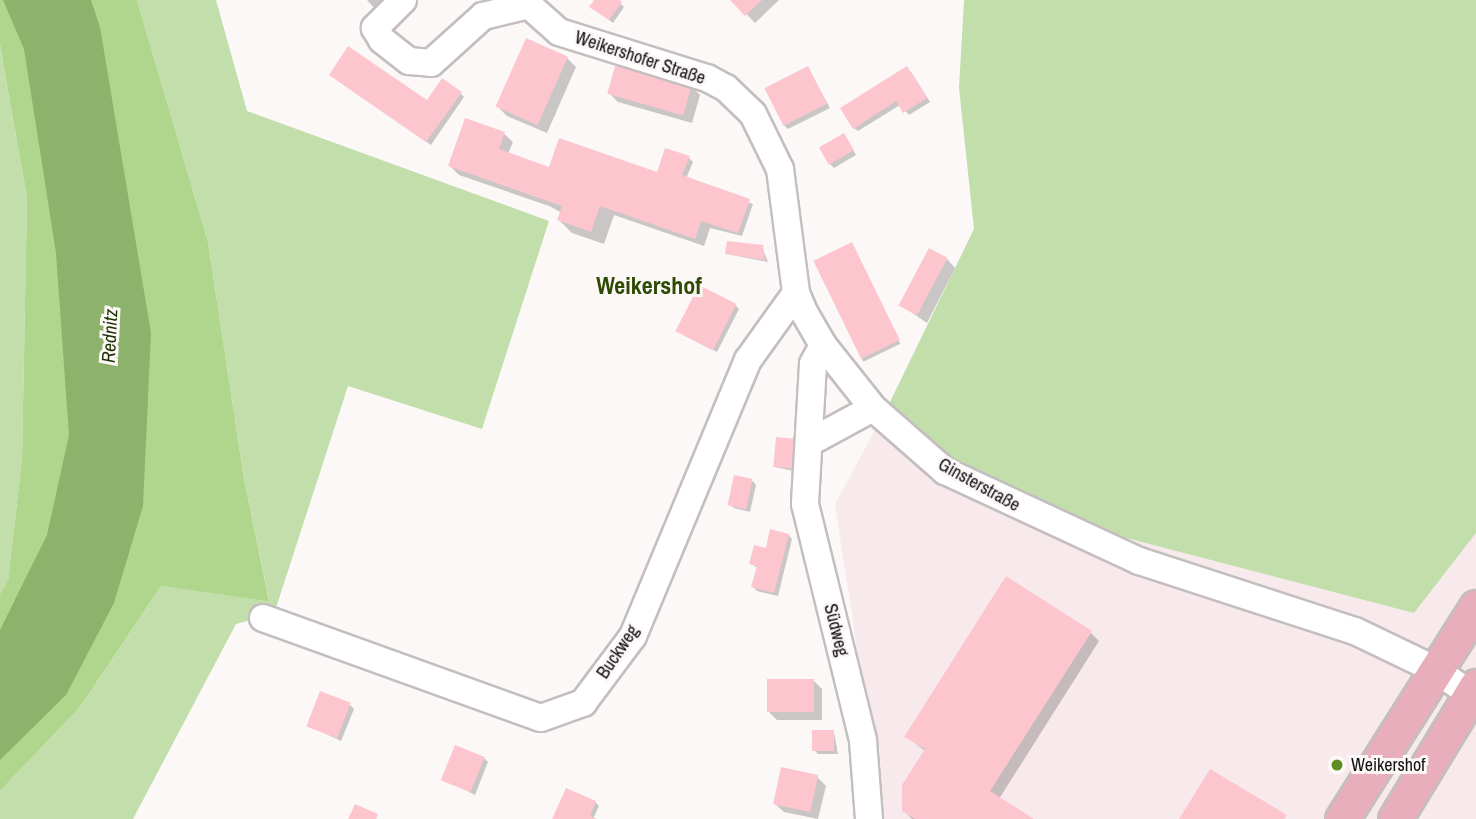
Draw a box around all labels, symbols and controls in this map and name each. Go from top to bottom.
street label: Weikershofer Straße [572,27,708,89]
district label: Weikershof [596,272,702,300]
water label: Rednitz [97,309,123,363]
street label: Ginsterstraße [934,454,1024,516]
street label: Südweg [819,602,853,658]
street label: Buckweg [592,621,644,683]
place label: Weikershof [1351,754,1425,776]
marker: Weikershof [1329,757,1345,773]

